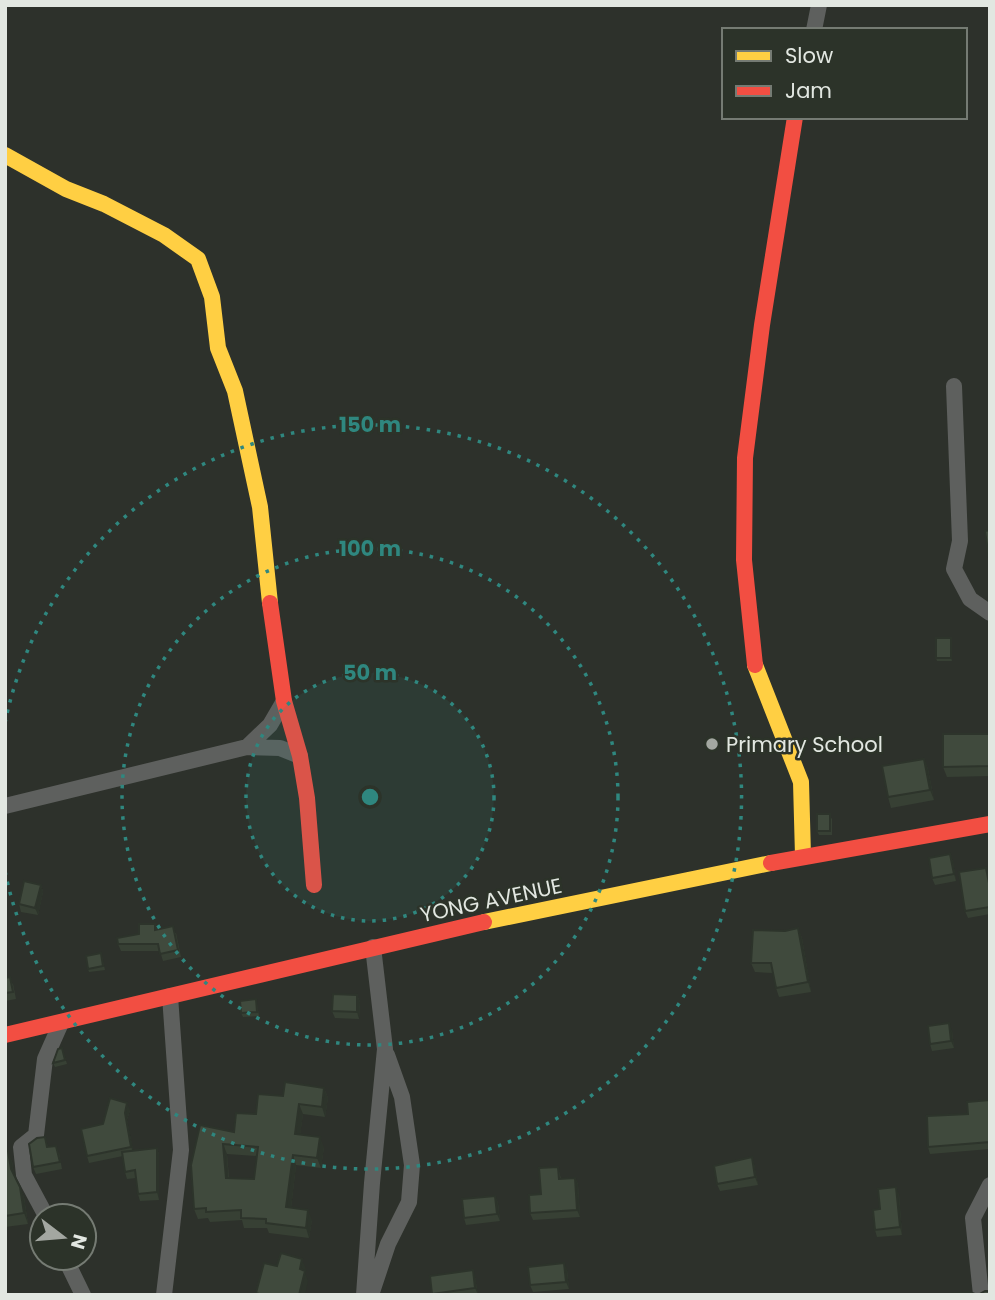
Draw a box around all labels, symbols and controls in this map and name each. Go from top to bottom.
legend [722,28,967,119]
text: Slow [785,41,833,70]
text: Jam [785,76,832,105]
text: 150 m [339,410,401,439]
text: 100 m [339,534,401,563]
text: 50 m [343,658,397,687]
place label: Primary School [726,730,883,759]
marker: Primary School [704,736,720,752]
centre of rings [358,785,382,809]
street label: YONG AVENUE [417,871,565,929]
north arrow [28,1202,98,1272]
text: N [64,1231,94,1252]

